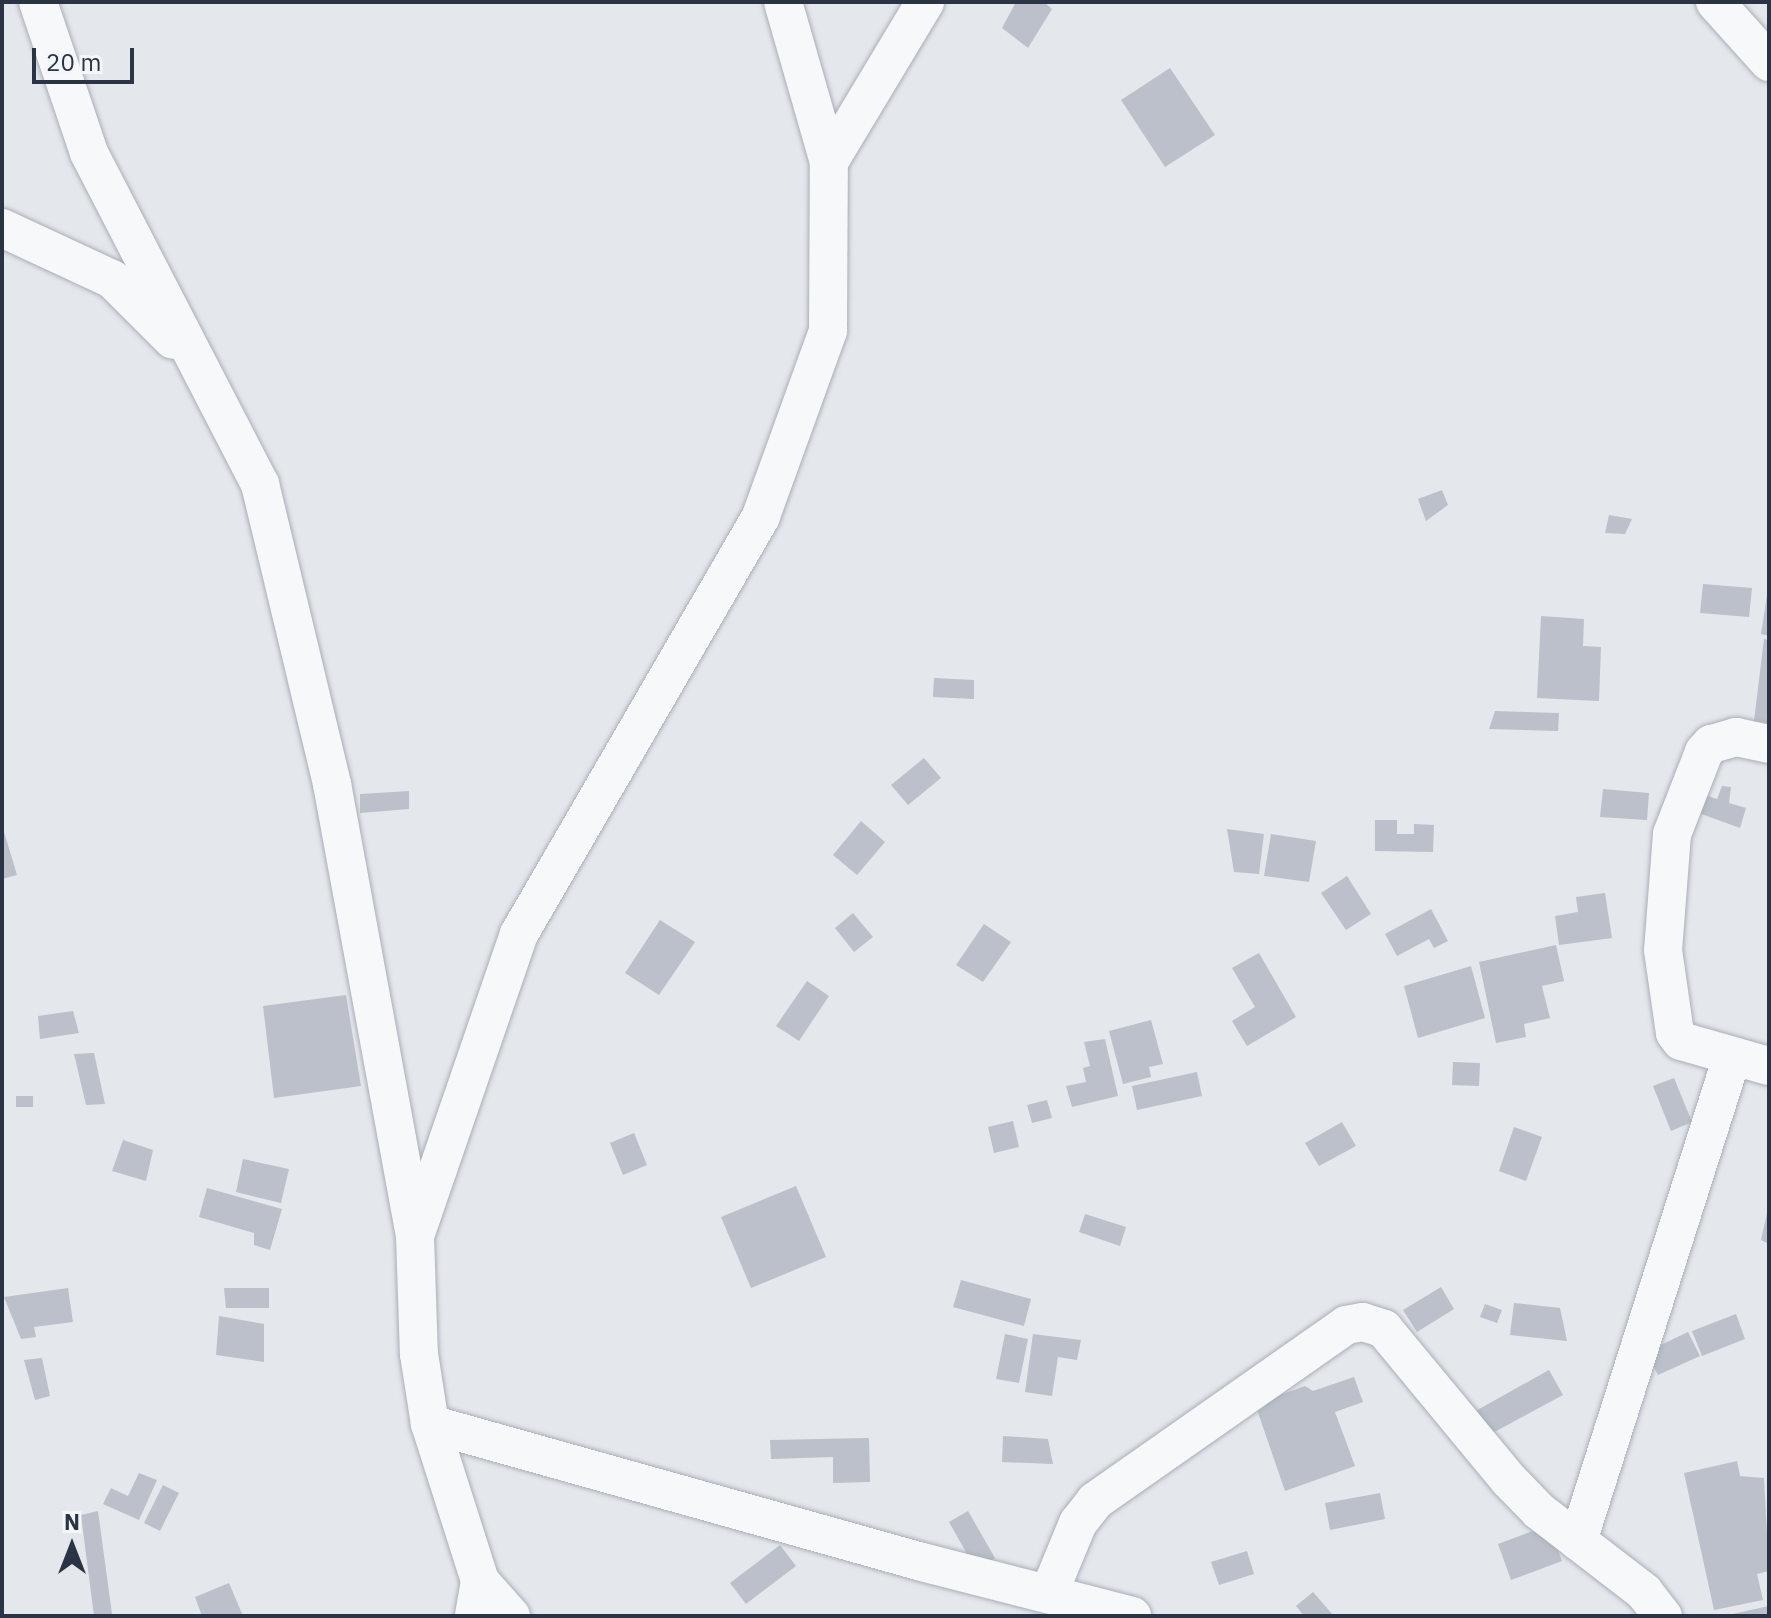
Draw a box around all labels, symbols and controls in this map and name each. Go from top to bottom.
scale bar [36,32,138,82]
text: 20 m [46,46,101,78]
north arrow [32,1506,112,1586]
text: N [64,1507,80,1536]

